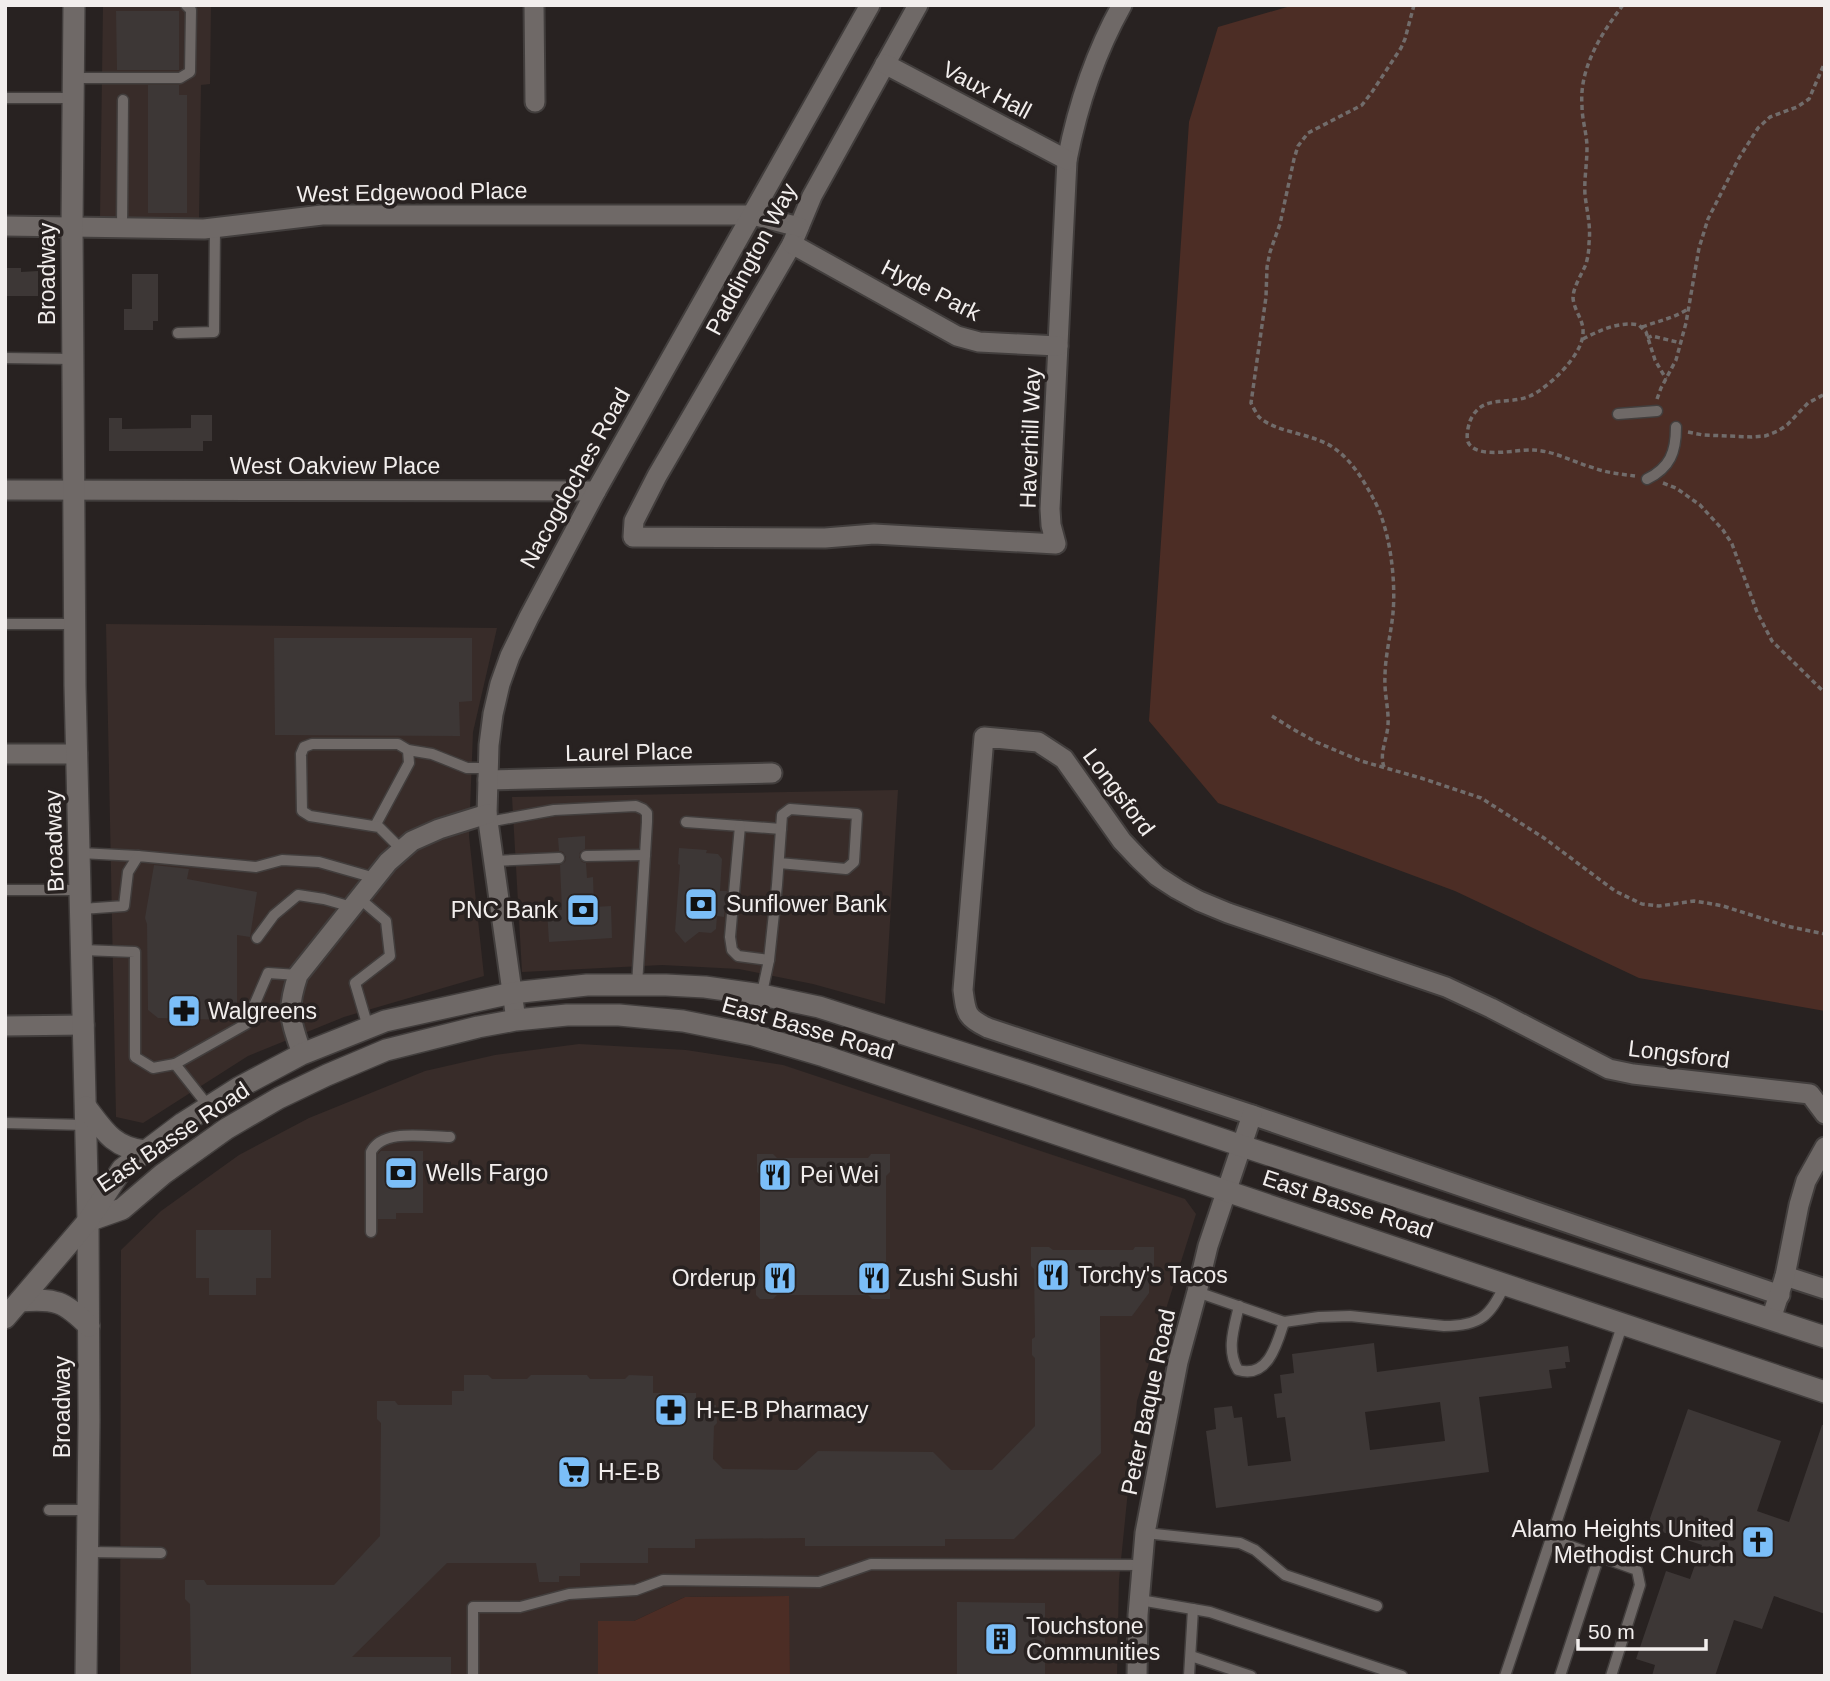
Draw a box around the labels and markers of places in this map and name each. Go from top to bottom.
bank icon: Sunflower Bank [682,885,720,923]
bank icon: PNC Bank [564,891,602,929]
place label: Sunflower Bank [726,891,888,917]
place label: PNC Bank [451,897,558,923]
pharmacy icon: Walgreens [165,992,203,1030]
place label: Walgreens [208,998,317,1024]
bank icon: Wells Fargo [382,1154,420,1192]
restaurant icon: Pei Wei [756,1156,794,1194]
place label: Wells Fargo [426,1160,548,1186]
place label: Pei Wei [800,1162,879,1188]
restaurant icon: Torchy's Tacos [1034,1256,1072,1294]
restaurant icon: Orderup [761,1259,799,1297]
restaurant icon: Zushi Sushi [855,1259,893,1297]
place label: Torchy's Tacos [1078,1262,1228,1288]
place label: Orderup [672,1265,756,1291]
place label: Zushi Sushi [898,1265,1018,1291]
pharmacy icon: H-E-B Pharmacy [652,1391,690,1429]
place label: H-E-B Pharmacy [696,1397,869,1423]
supermarket icon: H-E-B [555,1453,593,1491]
place label: H-E-B [598,1459,661,1485]
place label: Alamo Heights United Methodist Church [1512,1516,1734,1568]
church icon: Alamo Heights United Methodist Church [1739,1523,1777,1561]
place label: Touchstone Communities [1026,1613,1160,1665]
building icon: Touchstone Communities [982,1620,1020,1658]

